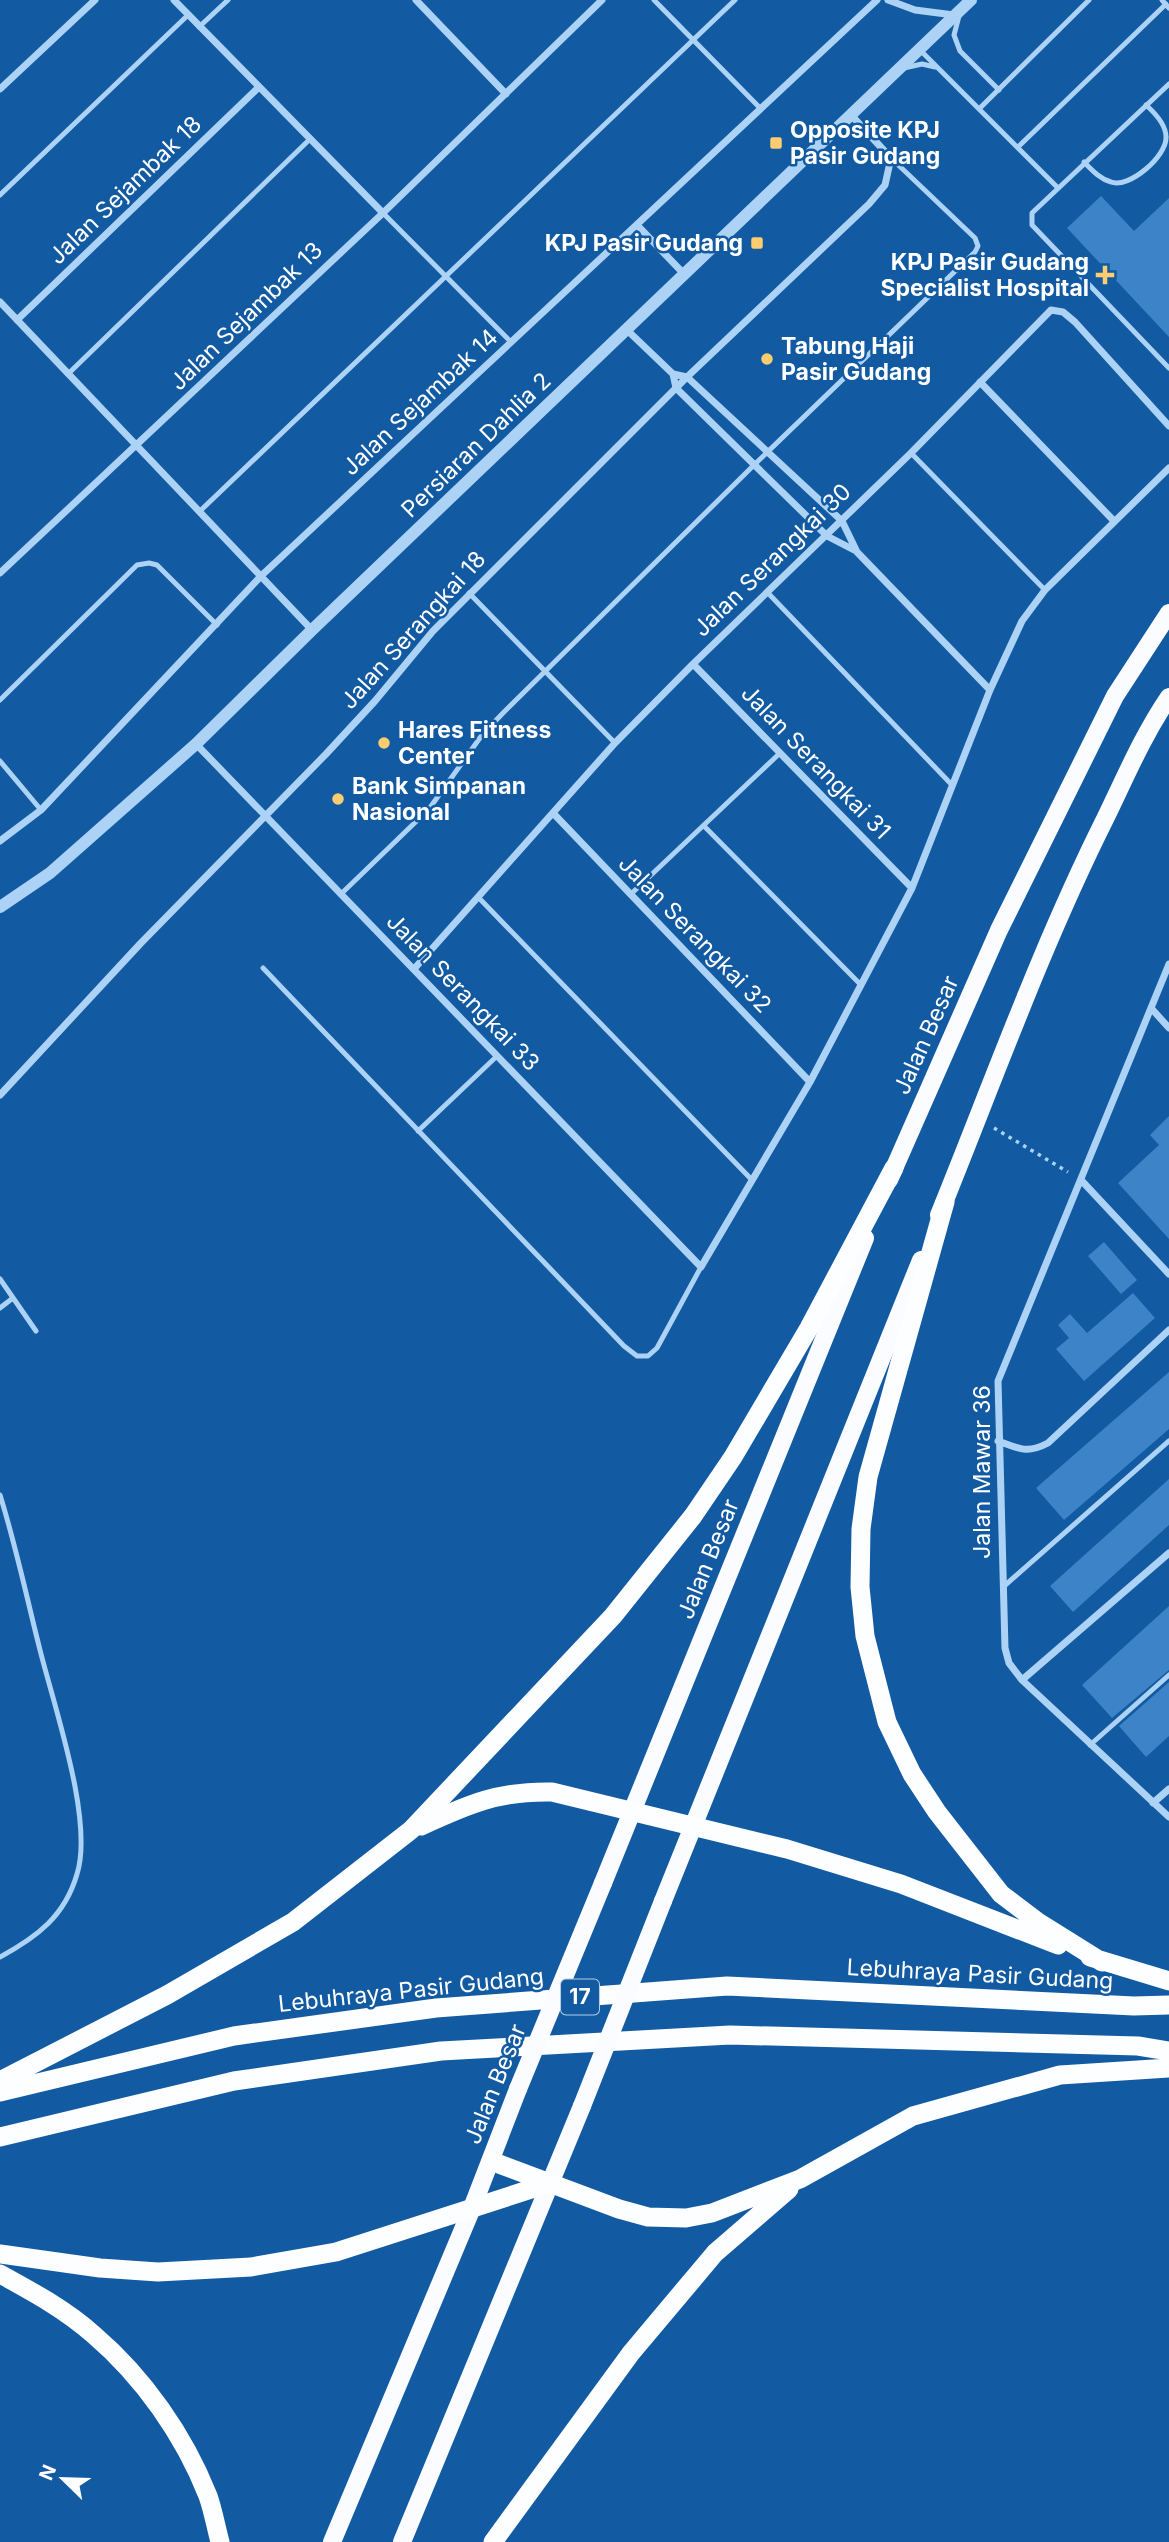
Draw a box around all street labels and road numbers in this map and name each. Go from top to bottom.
street label: Jalan Sejambak 18 [43,110,207,270]
street label: Jalan Sejambak 13 [164,236,328,396]
street label: Jalan Sejambak 14 [337,323,503,481]
street label: Persiaran Dahlia 2 [396,367,556,523]
street label: Jalan Serangkai 30 [687,478,857,642]
street label: Jalan Serangkai 18 [335,545,491,715]
street label: Jalan Serangkai 31 [735,679,897,845]
street label: Jalan Serangkai 32 [613,850,777,1018]
street label: Jalan Serangkai 33 [381,907,545,1077]
street label: Jalan Besar [887,971,965,1099]
street label: Jalan Mawar 36 [968,1385,996,1559]
street label: Jalan Besar [671,1495,745,1623]
street label: Lebuhraya Pasir Gudang [846,1953,1114,1995]
street label: Lebuhraya Pasir Gudang [277,1962,545,2018]
road number: 17 [561,1980,599,2014]
street label: Jalan Besar [458,2020,532,2148]

